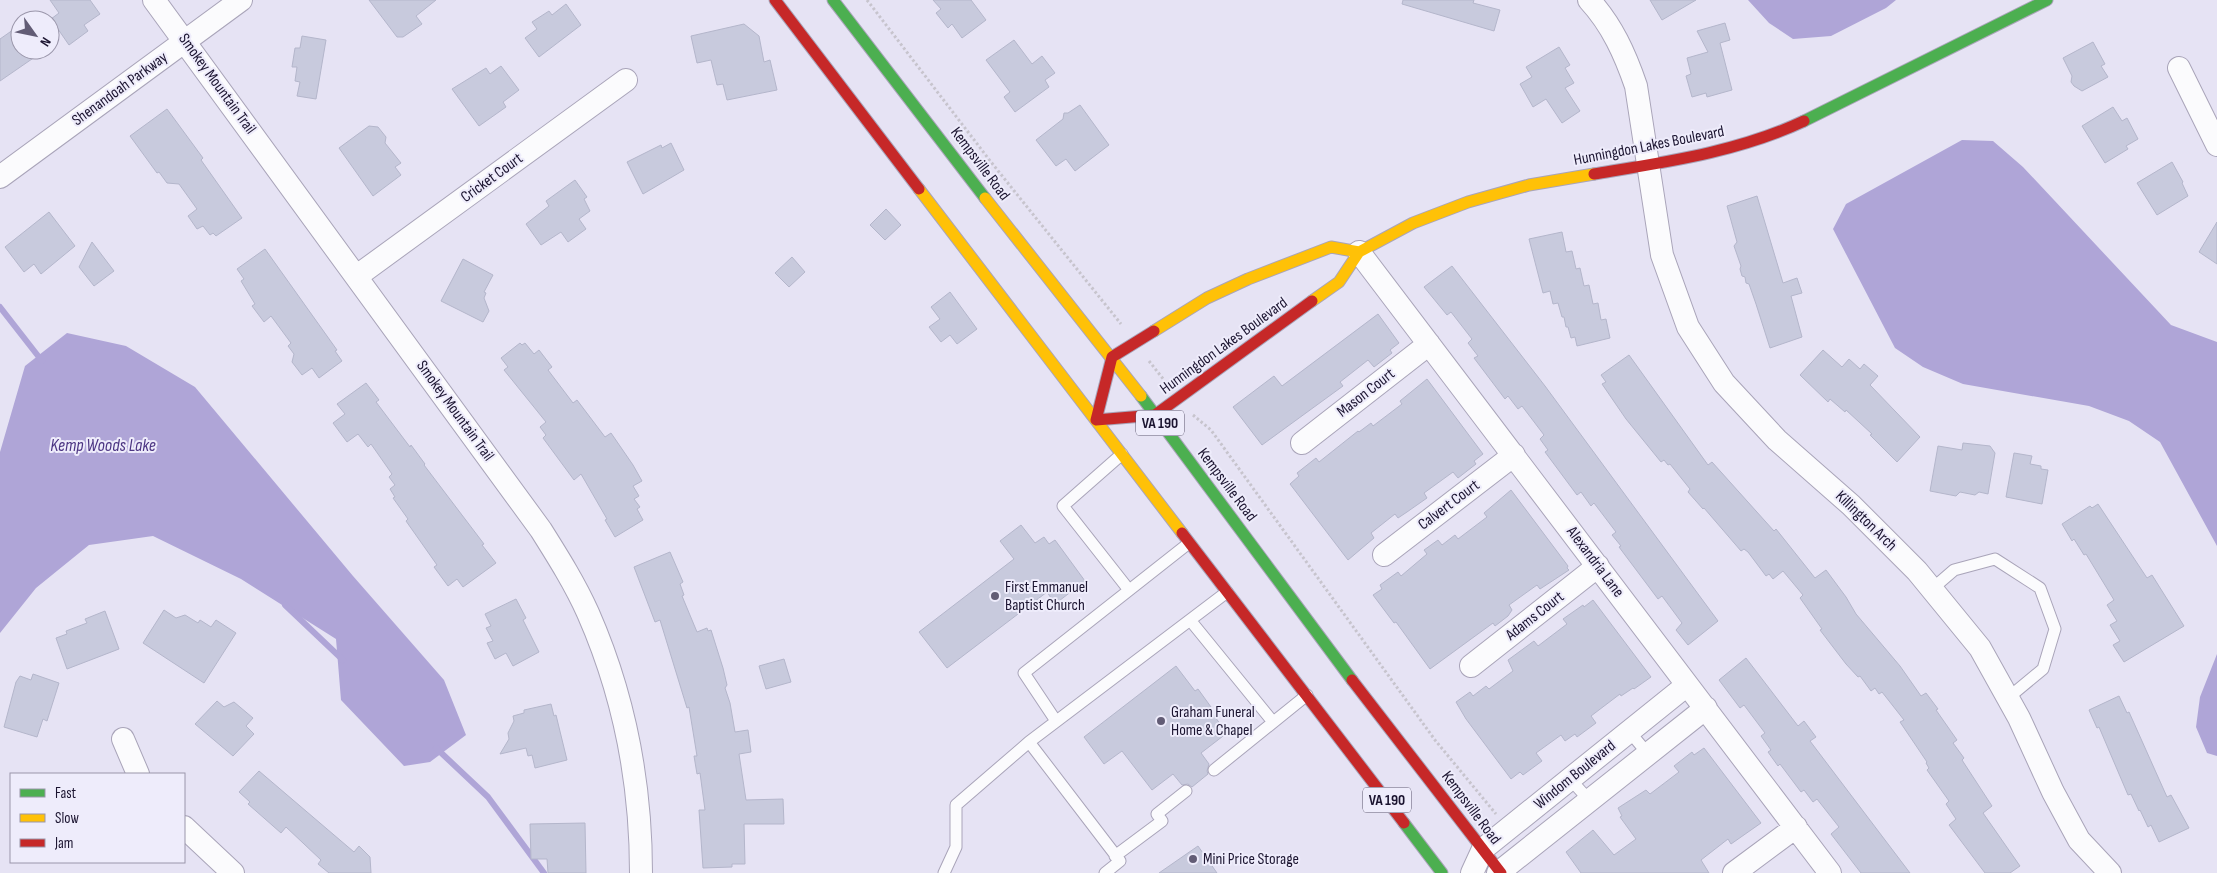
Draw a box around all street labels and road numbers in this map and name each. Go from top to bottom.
street label: Smokey Mountain Trail [174,30,260,138]
street label: Shenandoah Parkway [69,48,171,130]
street label: Hunningdon Lakes Boulevard [1572,122,1726,170]
street label: Kempsville Road [946,124,1014,204]
street label: Cricket Court [457,149,527,207]
street label: Hunningdon Lakes Boulevard [1157,293,1291,399]
street label: Smokey Mountain Trail [412,357,498,465]
street label: Mason Court [1333,364,1399,421]
road number: VA 190 [1136,410,1184,436]
street label: Kempsville Road [1193,445,1261,525]
street label: Calvert Court [1415,476,1484,534]
street label: Killington Arch [1831,487,1901,555]
street label: Alexandria Lane [1562,522,1628,601]
street label: Adams Court [1501,587,1568,645]
street label: Windom Boulevard [1530,736,1620,814]
street label: Kempsville Road [1437,768,1505,848]
road number: VA 190 [1363,788,1411,812]

